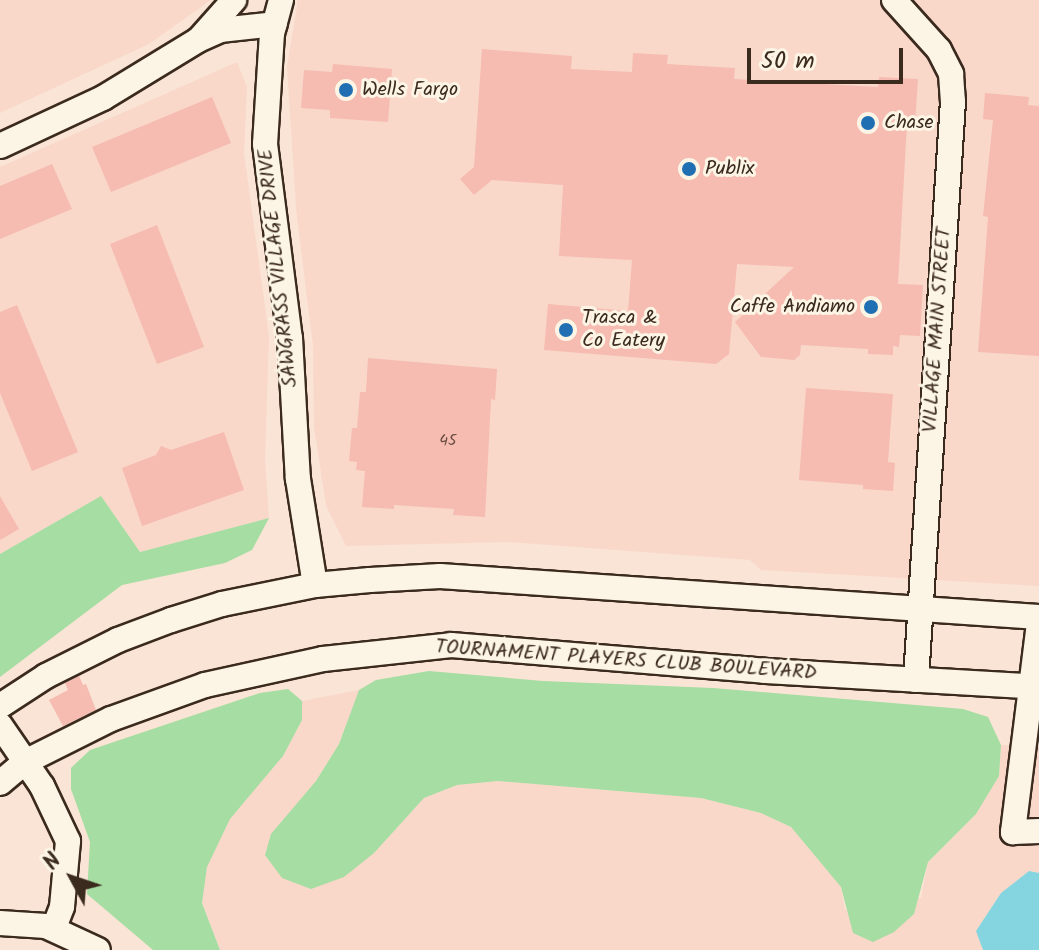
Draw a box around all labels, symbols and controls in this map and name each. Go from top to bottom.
scale bar [751,32,907,82]
text: 50 m [761,42,815,81]
place label: Wells Fargo [362,78,458,102]
marker: Wells Fargo [337,81,355,99]
place label: Chase [884,111,934,135]
marker: Chase [859,114,877,132]
street label: SAWGRASS VILLAGE DRIVE [255,148,303,388]
place label: Publix [705,157,754,181]
marker: Publix [680,160,698,178]
street label: VILLAGE MAIN STREET [919,227,957,433]
place label: Caffe Andiamo [730,295,855,319]
marker: Caffe Andiamo [862,298,880,316]
place label: Trasca & Co Eatery [582,306,665,353]
marker: Trasca & Co Eatery [557,321,575,339]
house number: 45 [439,431,457,451]
street label: TOURNAMENT PLAYERS CLUB BOULEVARD [435,636,817,686]
north arrow [32,838,112,918]
text: N [35,846,71,879]

